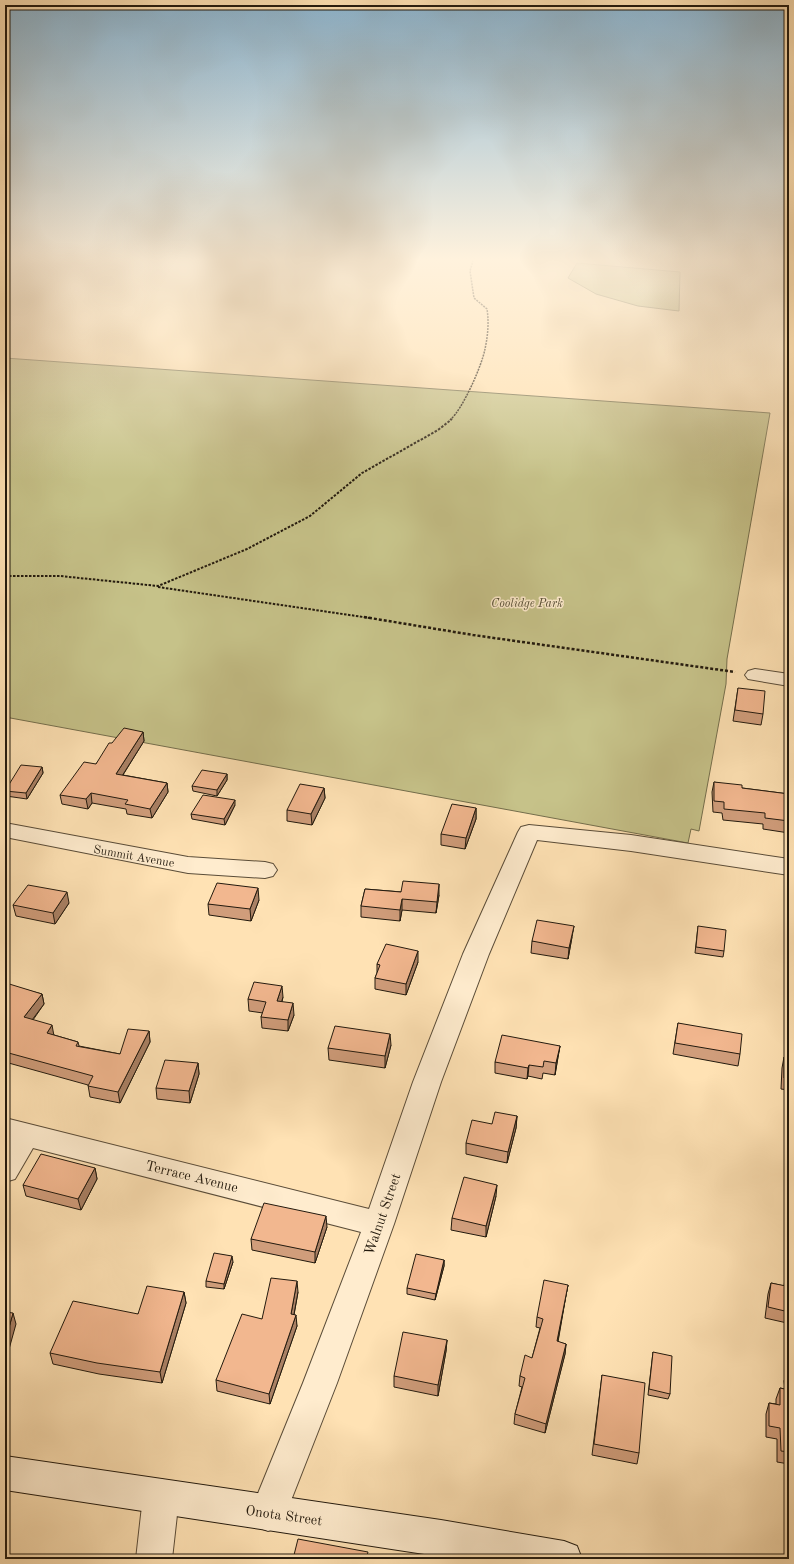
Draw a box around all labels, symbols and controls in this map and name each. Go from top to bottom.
park label: Coolidge Park [491,598,563,610]
street label: Summit Avenue [92,844,176,870]
street label: Terrace Avenue [144,1159,239,1195]
street label: Walnut Street [362,1172,404,1257]
street label: Onota Street [245,1504,323,1528]

